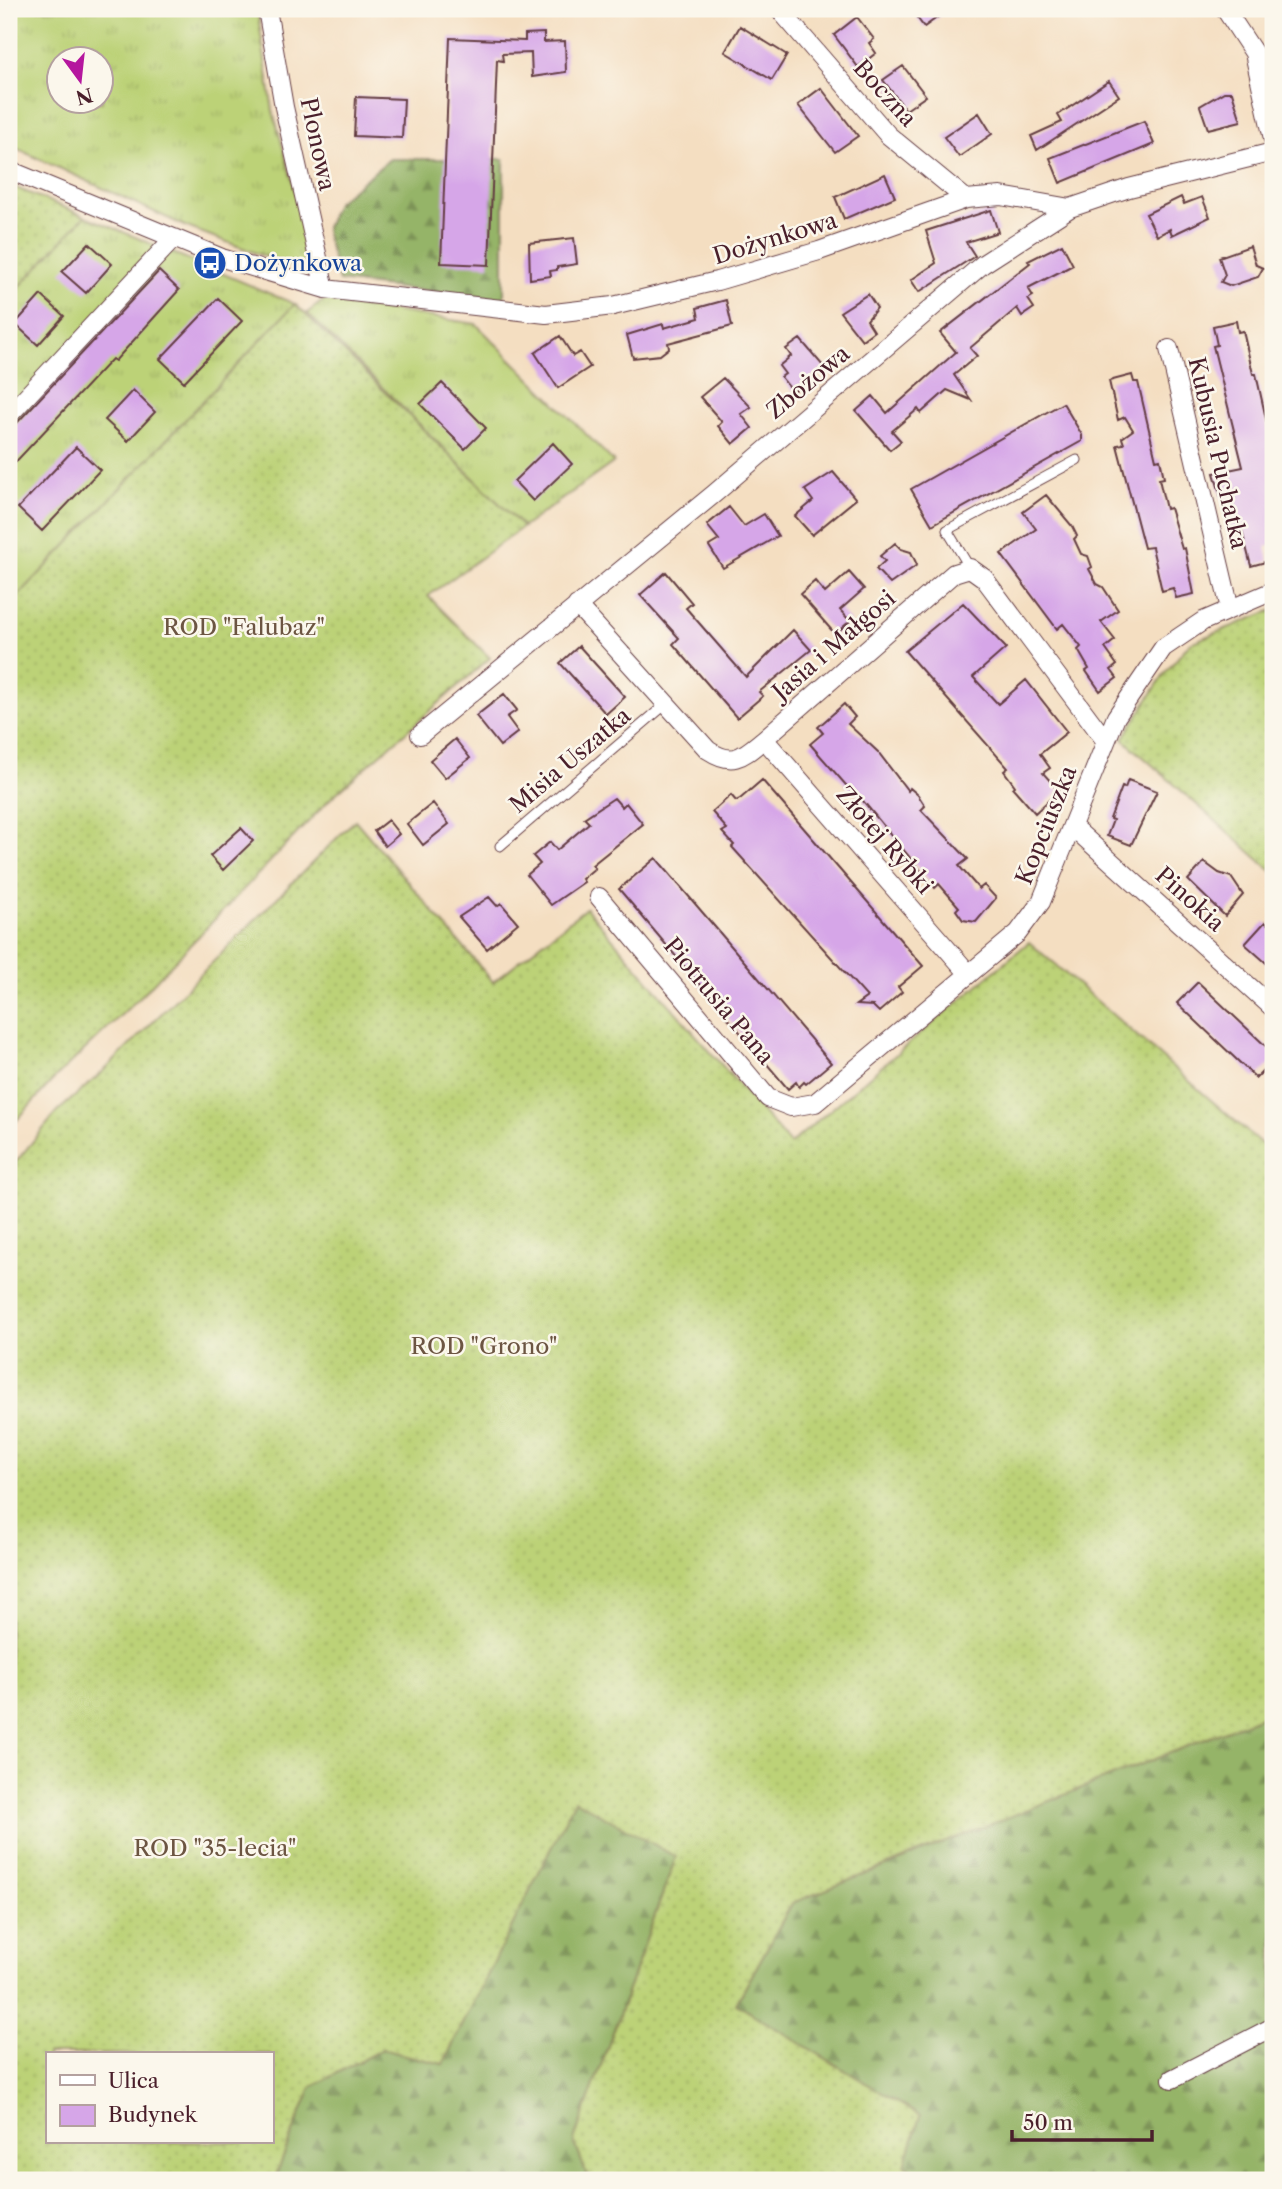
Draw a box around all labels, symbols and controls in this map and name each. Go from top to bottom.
north arrow [46,46,116,116]
street label: Boczna [848,54,923,133]
text: N [73,83,95,109]
street label: Plonowa [294,95,342,194]
street label: Dożynkowa [710,206,841,270]
bus stop icon: Dożynkowa [191,244,229,282]
place label: Dożynkowa [234,249,363,277]
street label: Zbożowa [761,339,856,425]
street label: Kubusia Puchatka [1182,354,1254,553]
street label: Jasia i Małgosi [765,584,901,708]
park label: ROD "Falubaz" [163,613,325,641]
street label: Misia Uszatka [504,701,637,819]
street label: Kopciuszka [1010,761,1083,888]
street label: Złotej Rybki [831,781,939,899]
street label: Pinokia [1150,861,1231,938]
street label: Piotrusia Pana [658,932,781,1071]
park label: ROD "Grono" [411,1332,557,1360]
park label: ROD "35-lecia" [133,1834,297,1862]
legend [46,2052,273,2144]
text: Ulica [108,2068,160,2093]
scale bar [1012,2098,1152,2142]
text: Budynek [108,2102,198,2127]
text: 50 m [1023,2110,1073,2135]

